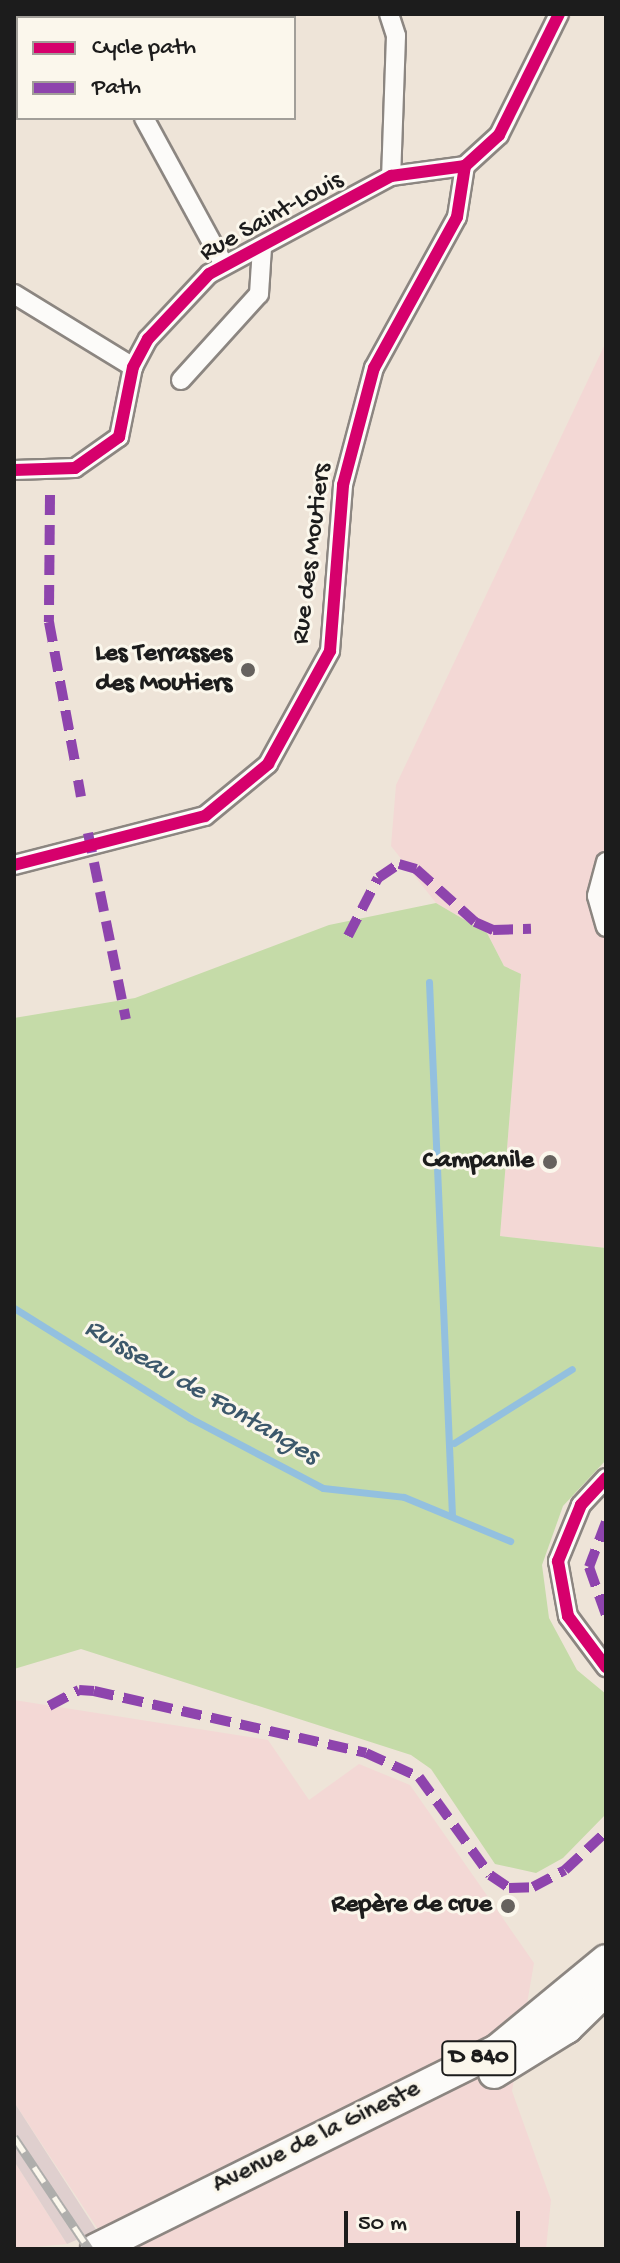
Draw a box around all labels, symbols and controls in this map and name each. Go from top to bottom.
legend [16,16,296,120]
text: Cycle path [92,34,196,63]
text: Path [92,74,141,103]
street label: Rue Saint-Louis [195,166,349,270]
street label: Rue des Moutiers [286,462,340,646]
place label: Les Terrasses des Moutiers [95,639,232,700]
marker: Les Terrasses des Moutiers [239,661,257,679]
place label: Campanile [423,1146,534,1178]
marker: Campanile [541,1153,559,1171]
water label: Ruisseau de Fontanges [78,1312,324,1474]
place label: Repère de crue [331,1890,492,1922]
marker: Repère de crue [499,1897,517,1915]
road number: D 840 [441,2038,517,2078]
street label: Avenue de la Gineste [208,2074,426,2202]
scale bar [348,2195,524,2245]
text: 50 m [358,2210,407,2239]

